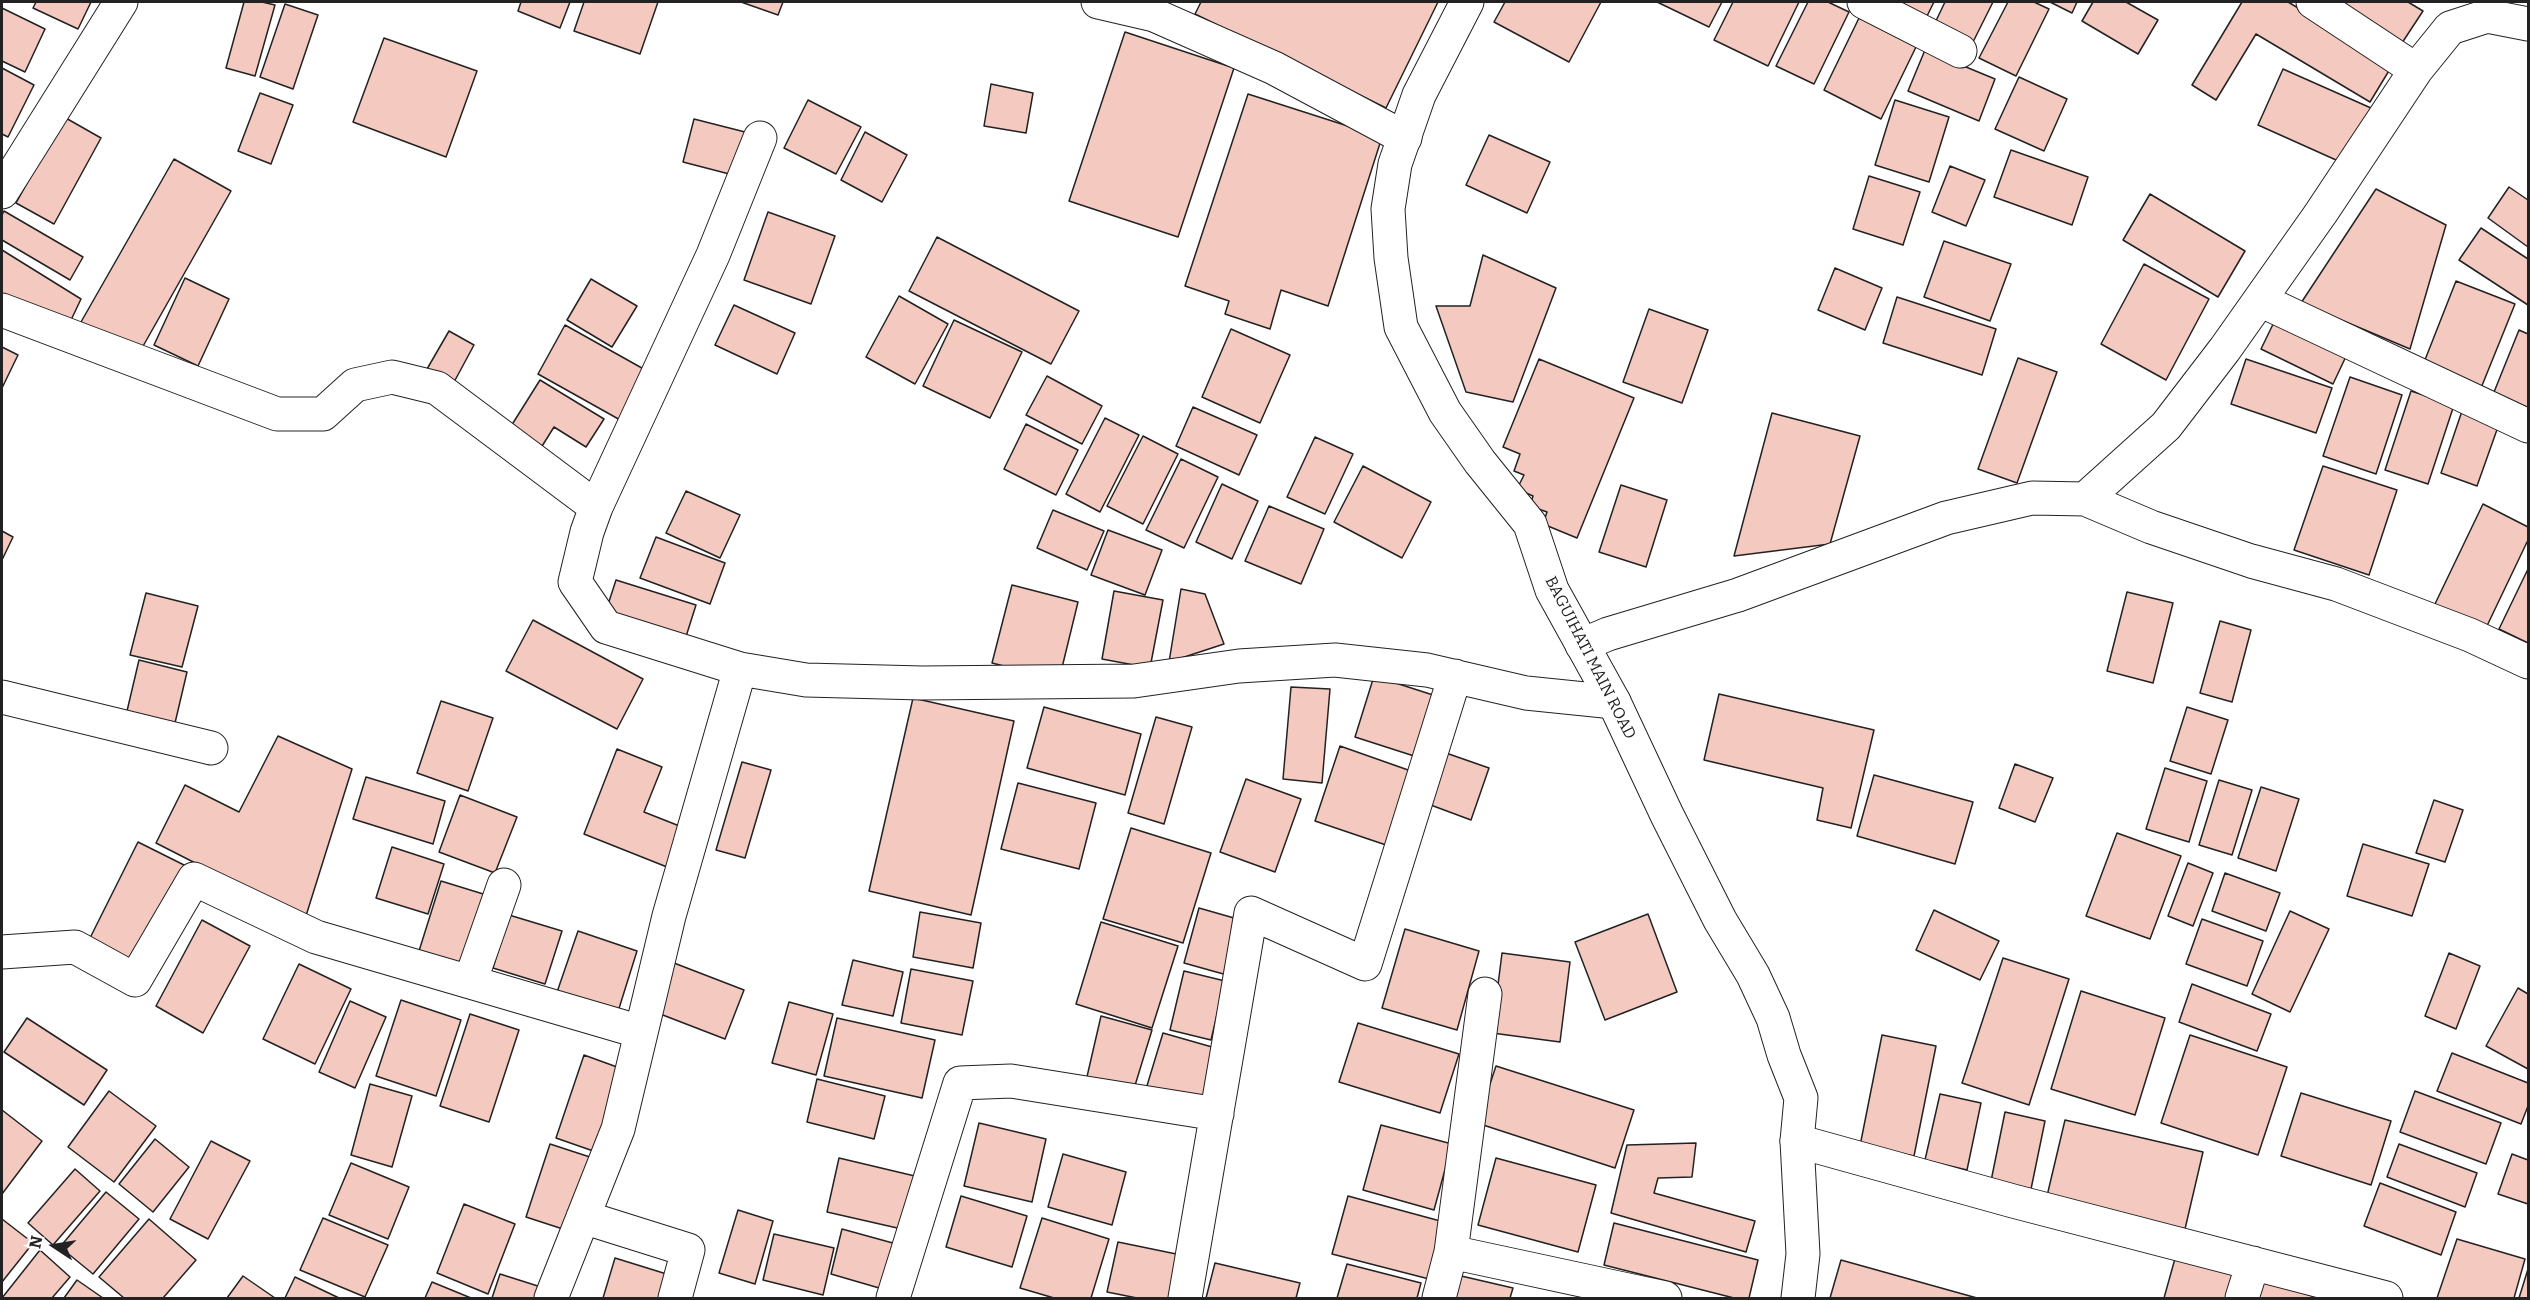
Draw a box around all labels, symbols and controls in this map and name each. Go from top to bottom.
street label: BAGUIHATI MAIN ROAD [1541,573,1639,743]
north arrow [24,1216,84,1276]
text: N [25,1234,46,1250]

